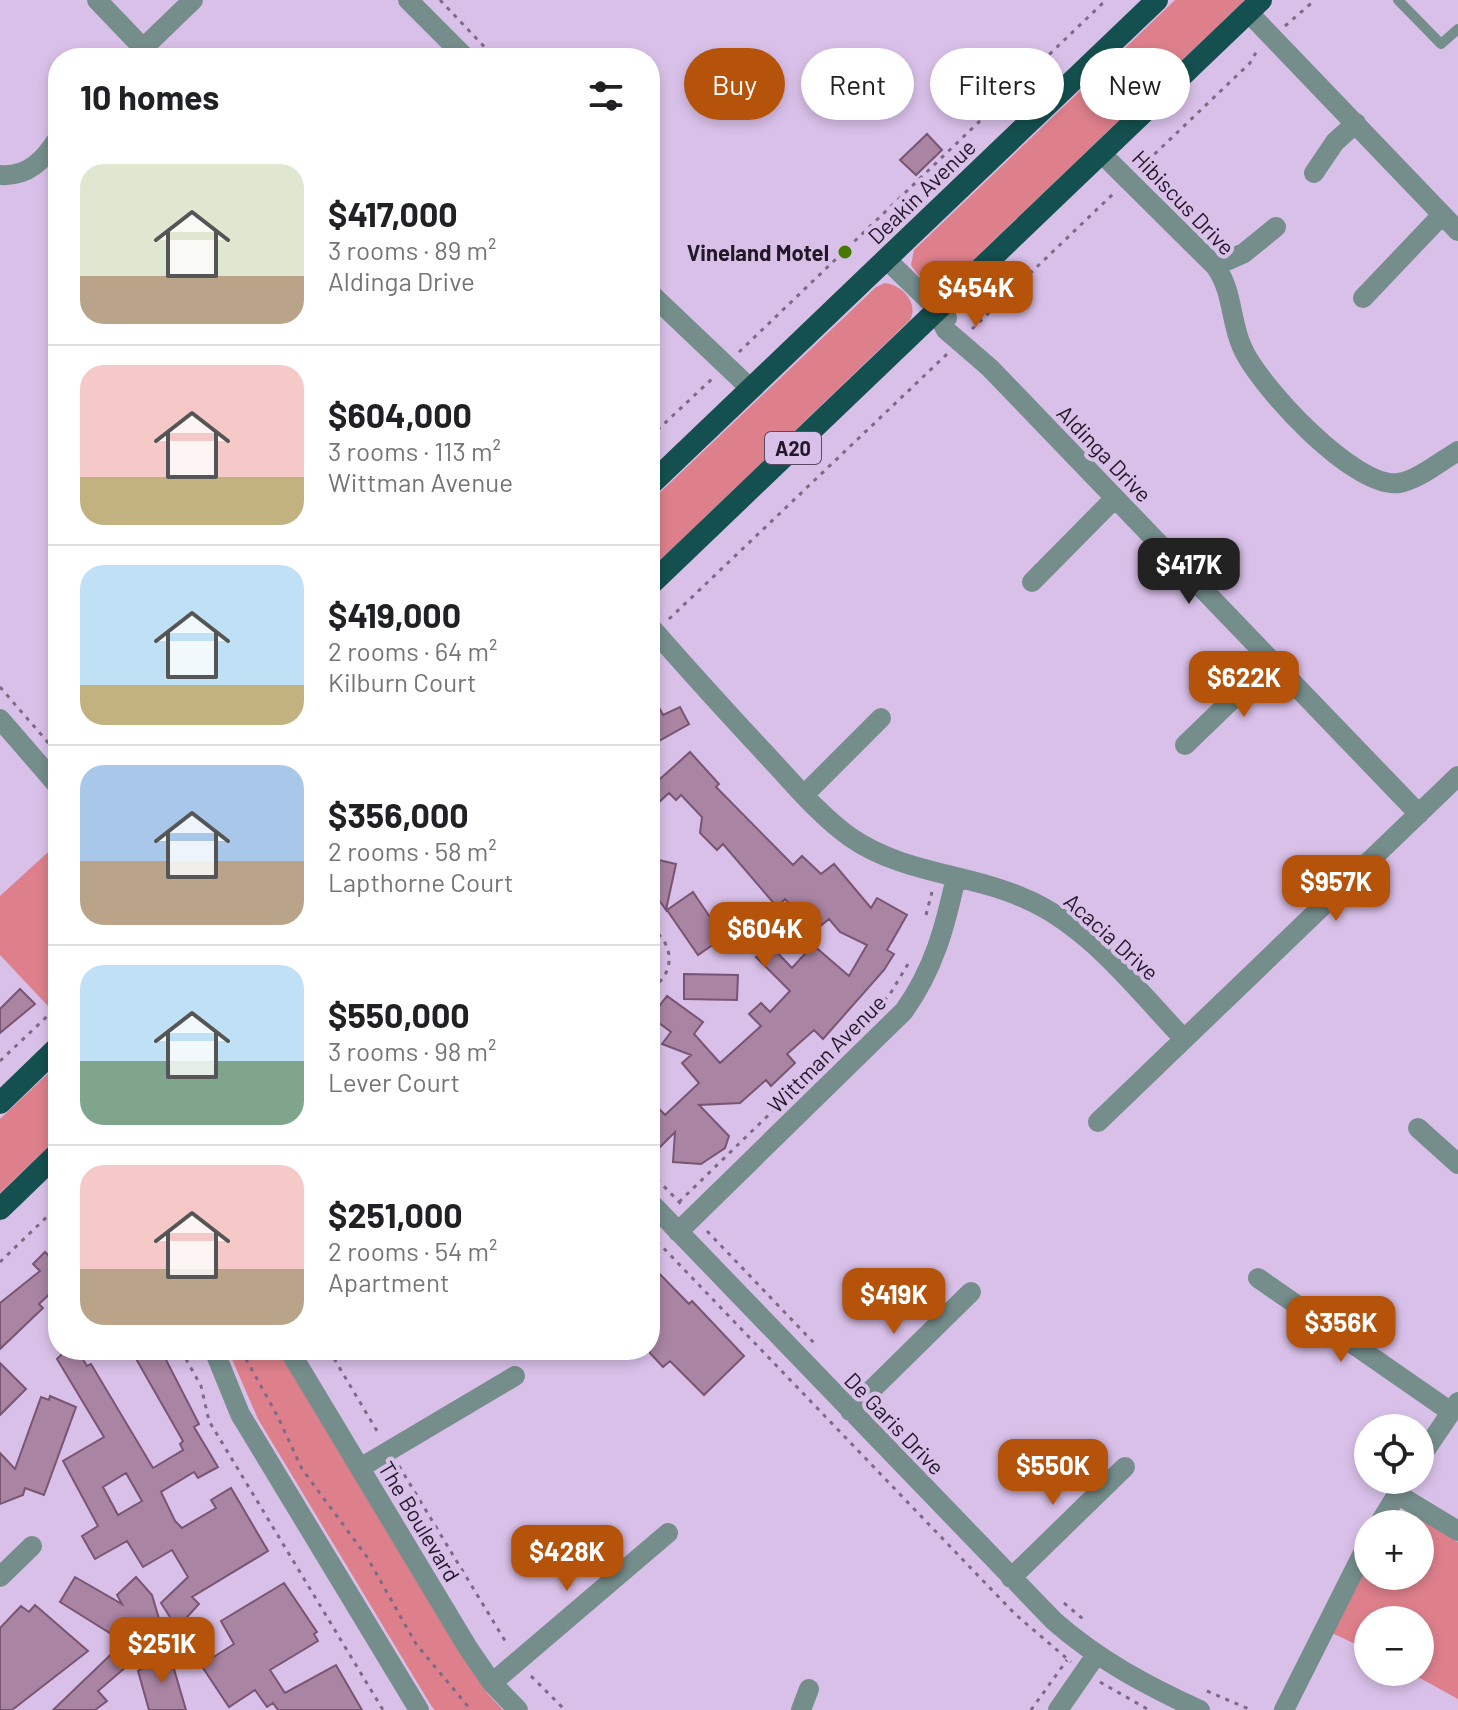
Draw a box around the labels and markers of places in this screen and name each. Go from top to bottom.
place label: Vineland Motel [687,239,829,265]
marker: Vineland Motel [836,243,854,261]
pin: $454K [920,261,1032,329]
pin: $417K [1133,538,1245,606]
pin: $622K [1188,651,1300,719]
pin: $957K [1280,855,1392,923]
pin: $604K [709,902,821,970]
pin: $419K [838,1268,950,1336]
pin: $356K [1285,1296,1397,1364]
pin: $550K [997,1439,1109,1507]
pin: $428K [511,1525,623,1593]
pin: $251K [106,1617,218,1685]

